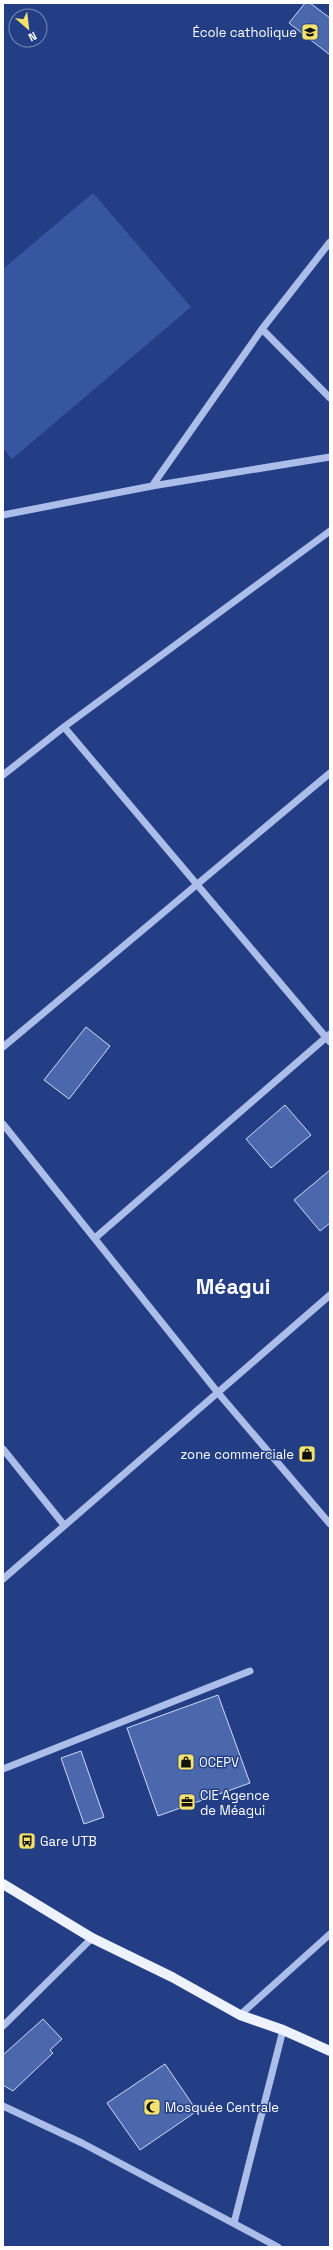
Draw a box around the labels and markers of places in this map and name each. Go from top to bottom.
school or university icon: École catholique [300,22,320,42]
place label: École catholique [192,24,297,41]
shop icon: zone commerciale [297,1444,317,1464]
place label: zone commerciale [181,1446,294,1463]
shop icon: OCEPV [176,1752,196,1772]
place label: OCEPV [199,1754,239,1771]
place label: CIE Agence de Méagui [200,1787,270,1819]
office icon: CIE Agence de Méagui [177,1792,197,1812]
bus stop icon: Gare UTB [17,1831,37,1851]
place label: Gare UTB [40,1833,97,1850]
mosque icon: Mosquée Centrale [142,2097,162,2117]
place label: Mosquée Centrale [165,2099,279,2116]

